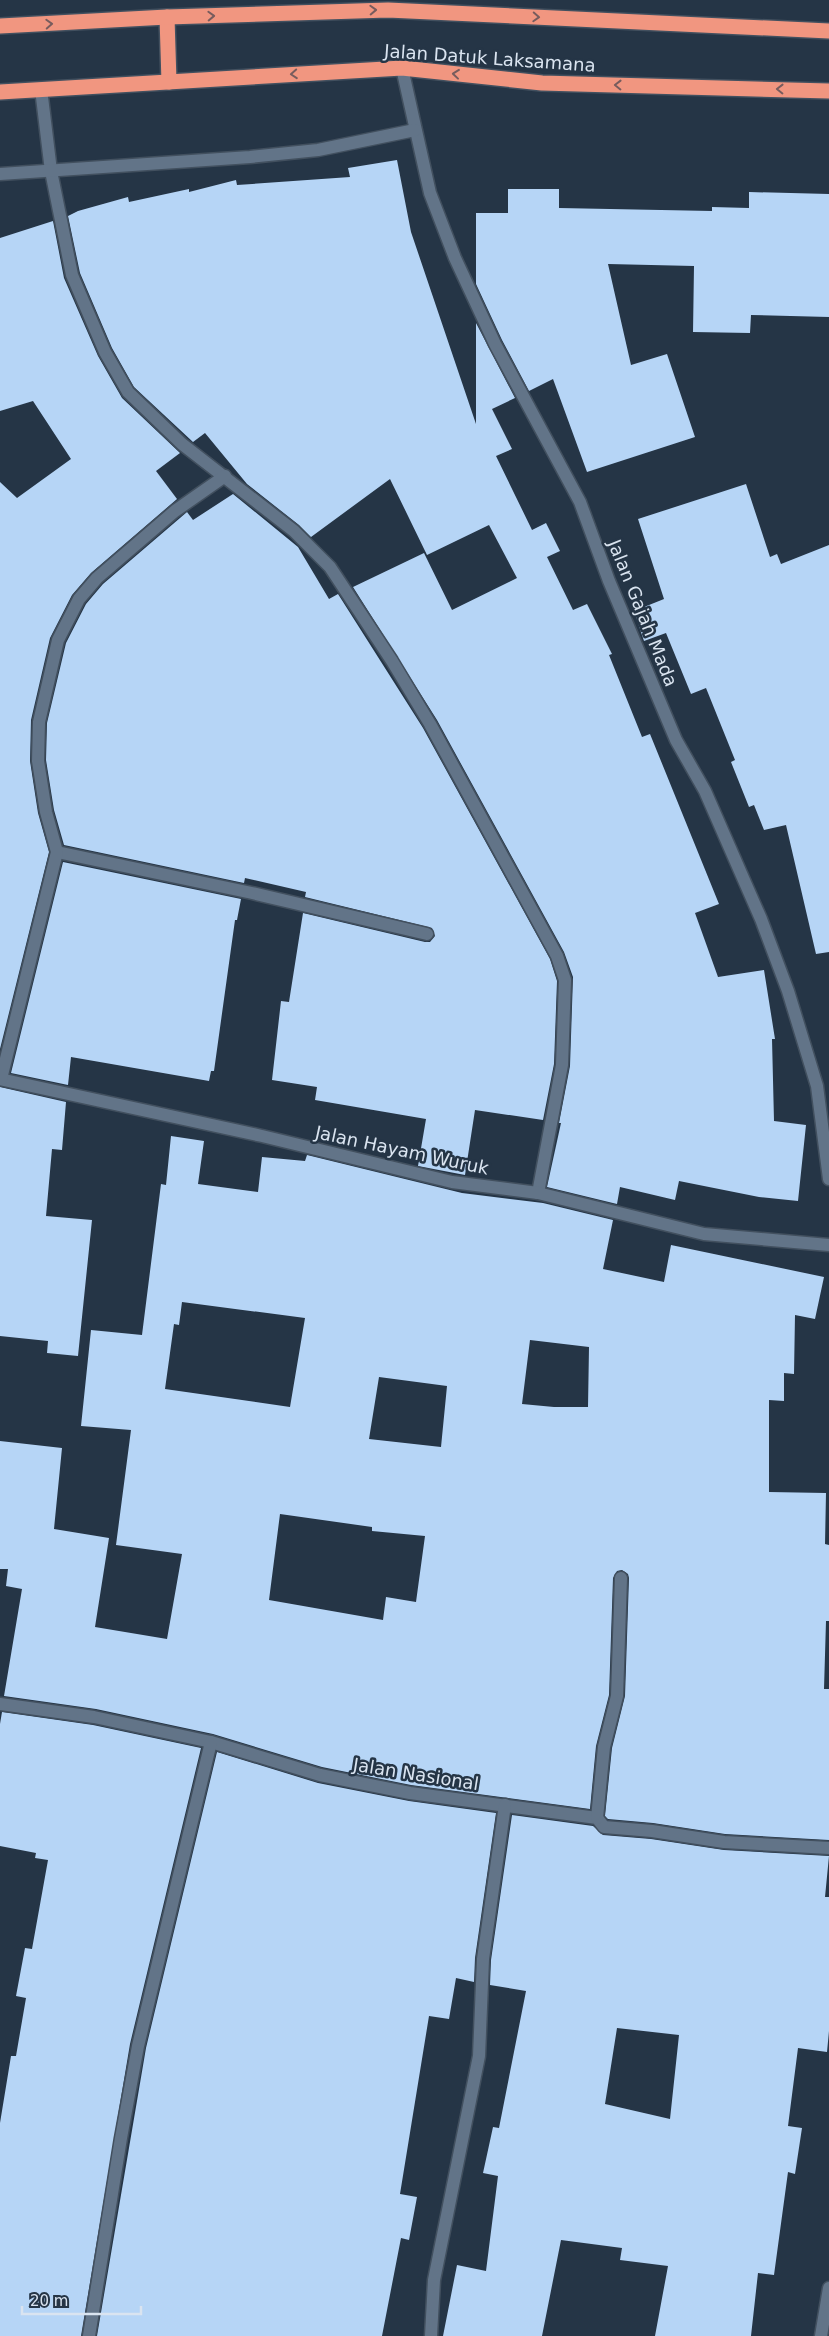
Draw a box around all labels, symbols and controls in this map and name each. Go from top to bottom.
one-way arrow [370,5,378,16]
one-way arrow [207,10,215,21]
one-way arrow [532,11,540,22]
one-way arrow [45,18,53,29]
street label: Jalan Datuk Laksamana [383,40,596,76]
one-way arrow [290,69,298,80]
one-way arrow [452,69,460,80]
one-way arrow [614,80,622,90]
one-way arrow [776,84,784,95]
street label: Jalan Gajah Mada [604,536,682,690]
street label: Jalan Hayam Wuruk [312,1121,491,1179]
street label: Jalan Nasional [351,1754,480,1794]
scale bar [22,2284,141,2316]
text: 20 m [30,2292,68,2310]

